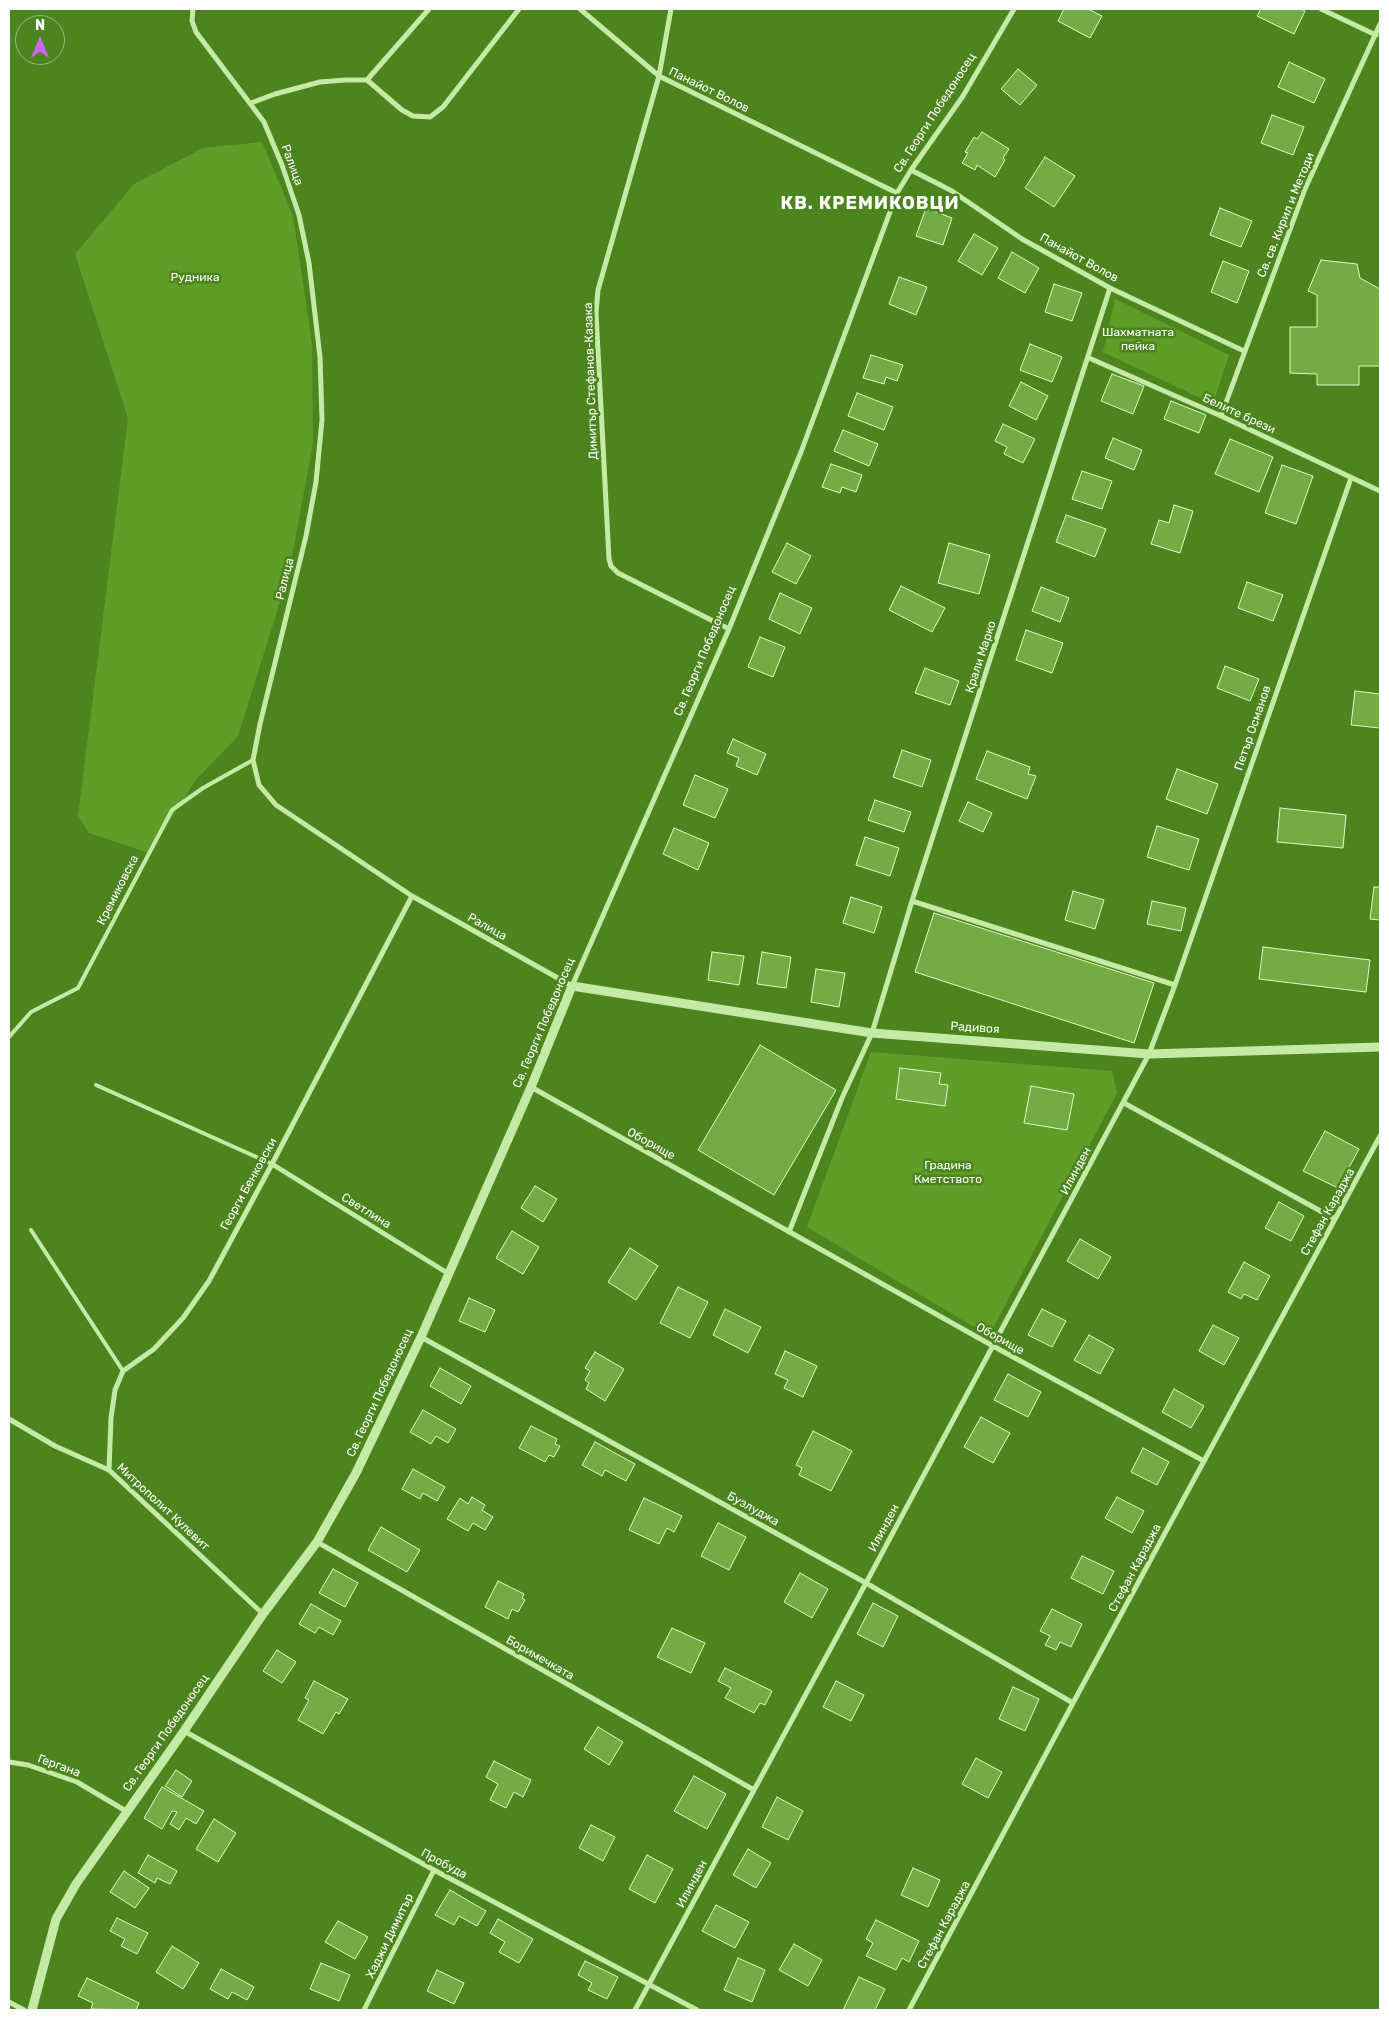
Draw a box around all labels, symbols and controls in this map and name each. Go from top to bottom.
north arrow [15,15,65,65]
text: N [35,17,45,34]
street label: Св. Георги Победоносец [891,50,979,176]
street label: Панайот Волов [666,64,752,116]
street label: Ралица [278,143,306,187]
street label: Св. св. Кирил и Методи [1254,150,1318,280]
district label: КВ. КРЕМИКОВЦИ [779,193,961,215]
street label: Панайот Волов [1037,230,1121,286]
park label: Рудника [170,271,220,285]
street label: Димитър Стефанов-Казака [581,302,601,460]
park label: Шахматната пейка [1102,326,1174,354]
street label: Белите брези [1200,391,1278,437]
street label: Ралица [273,557,297,601]
street label: Св. Георги Победоносец [671,584,739,718]
street label: Крали Марко [963,619,999,695]
street label: Петър Османов [1232,684,1274,772]
street label: Кремиковска [94,853,142,927]
street label: Ралица [465,910,509,944]
street label: Св. Георги Победоносец [510,956,578,1090]
street label: Радивоя [950,1019,1000,1037]
street label: Оборище [624,1125,678,1163]
street label: Георги Бенковски [218,1136,280,1232]
street label: Илинден [1058,1145,1094,1197]
park label: Градина Кметството [914,1159,982,1187]
street label: Стефан Караджа [1298,1166,1358,1258]
street label: Светлина [339,1190,393,1232]
street label: Оборище [973,1320,1027,1358]
street label: Св. Георги Победоносец [344,1327,416,1459]
street label: Митрополит Кулевит [114,1460,212,1554]
street label: Бузлуджа [724,1489,782,1529]
street label: Илинден [866,1502,902,1554]
street label: Стефан Караджа [1106,1521,1164,1615]
street label: Боримечката [503,1633,577,1683]
street label: Св. Георги Победоносец [120,1672,212,1794]
street label: Гергана [36,1752,82,1780]
street label: Пробуда [419,1846,469,1882]
street label: Илинден [674,1858,710,1910]
street label: Стефан Караджа [915,1878,973,1972]
street label: Хаджи Димитър [363,1891,417,1981]

